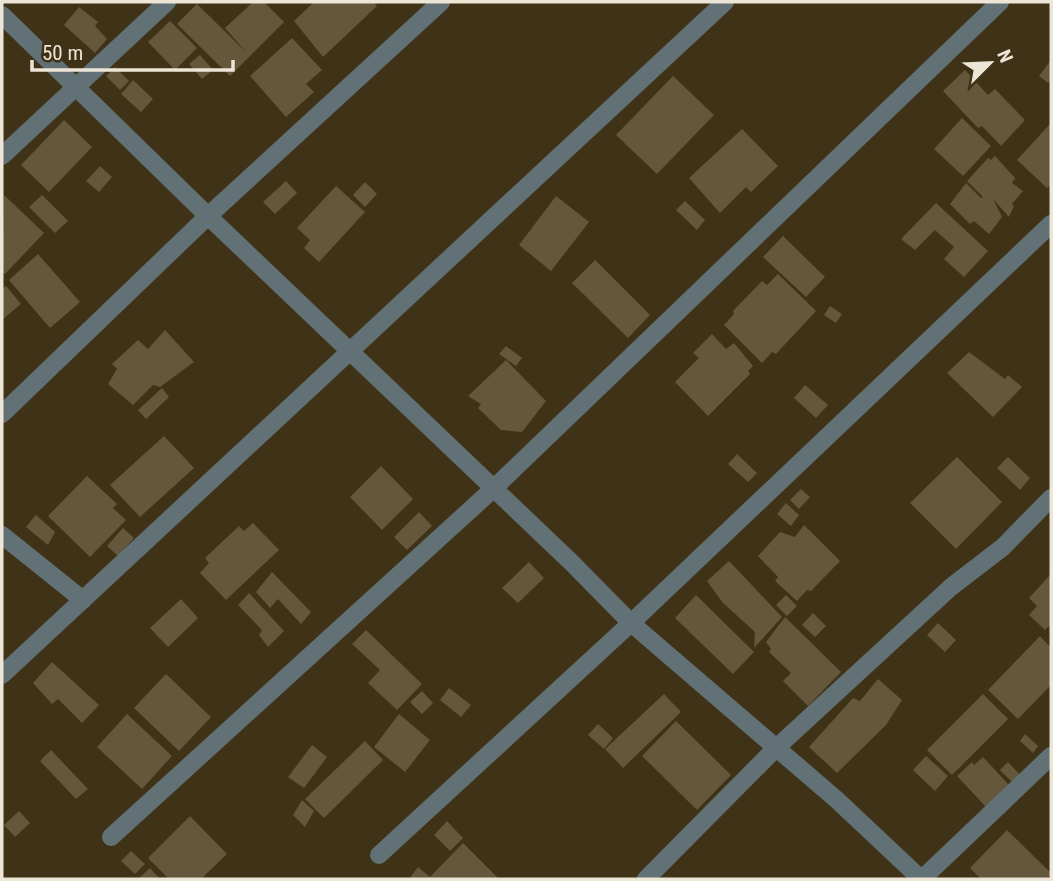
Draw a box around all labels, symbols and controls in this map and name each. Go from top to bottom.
scale bar [32,28,233,72]
north arrow [955,28,1025,98]
text: 50 m [42,41,83,65]
text: N [992,46,1018,66]

